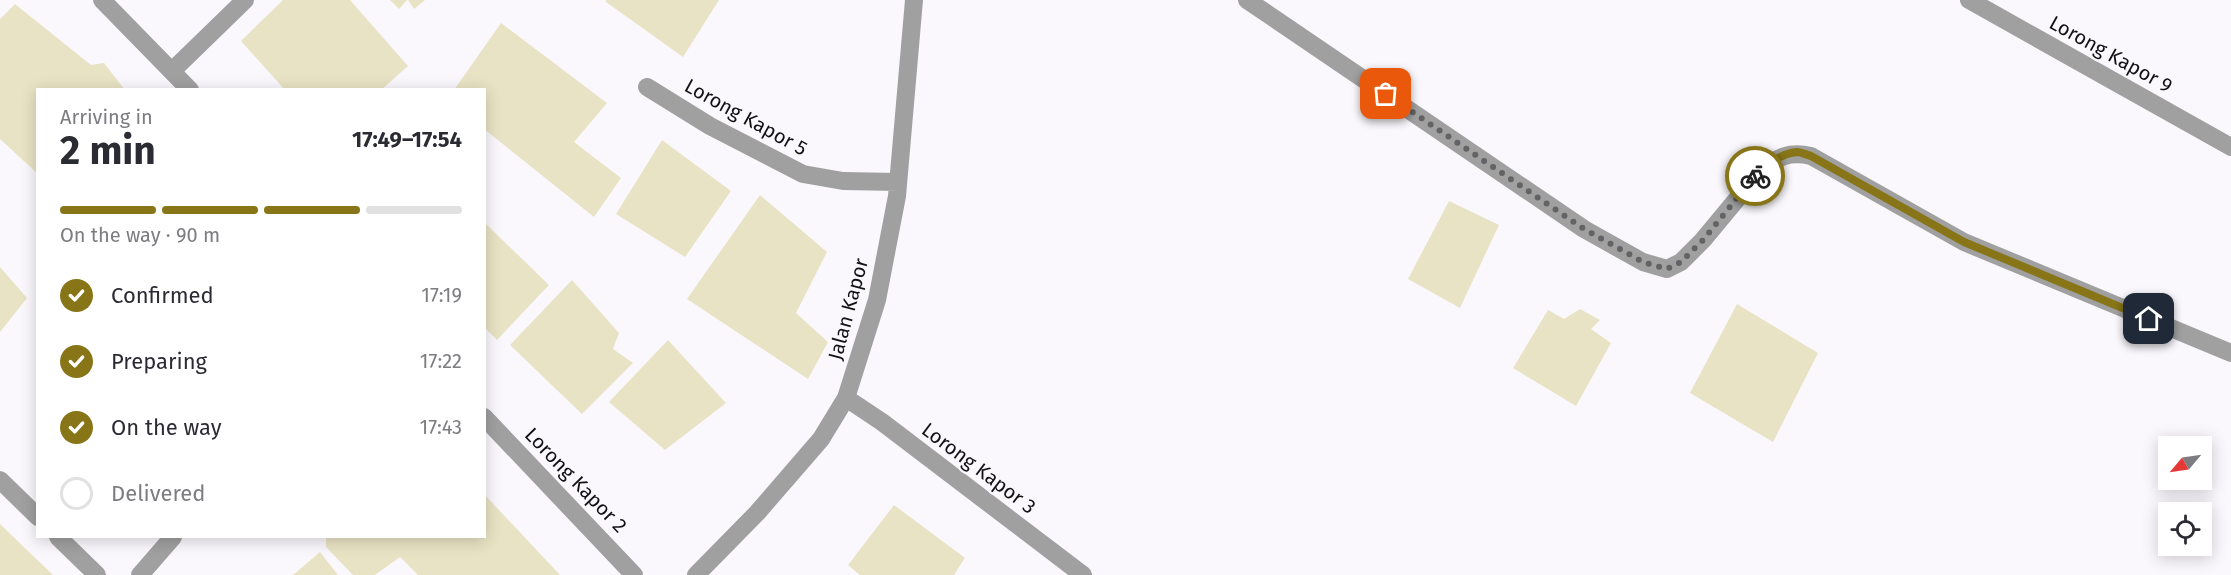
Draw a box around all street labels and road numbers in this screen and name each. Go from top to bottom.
street label: Lorong Kapor 9 [2045,10,2177,98]
street label: Lorong Kapor 5 [680,73,812,161]
street label: Jalan Kapor [823,255,873,362]
street label: Lorong Kapor 3 [917,417,1041,519]
street label: Lorong Kapor 2 [520,423,632,537]

